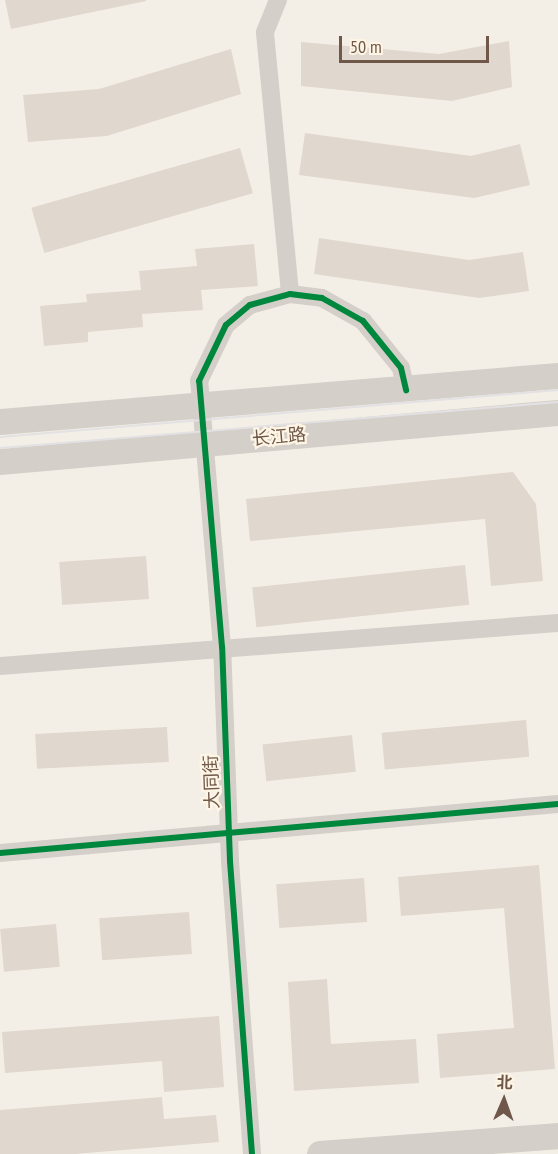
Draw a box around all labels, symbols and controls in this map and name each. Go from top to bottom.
scale bar [342,24,492,62]
text: 50 m [350,35,382,58]
street label: 长江路 [251,424,307,450]
street label: 大同街 [200,755,224,809]
north arrow [474,1070,534,1130]
text: 北 [496,1072,513,1092]

